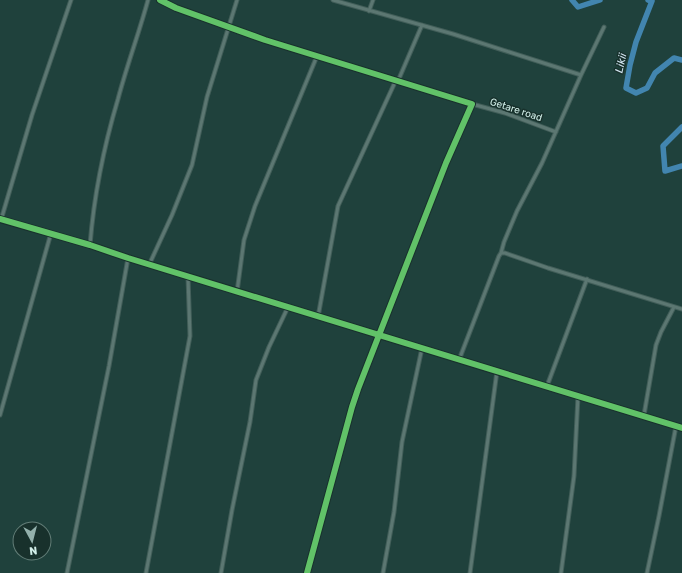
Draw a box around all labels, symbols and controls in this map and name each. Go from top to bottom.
water label: Likii [613,52,629,74]
street label: Getare road [488,96,544,124]
north arrow [12,521,52,561]
text: N [28,543,38,557]

